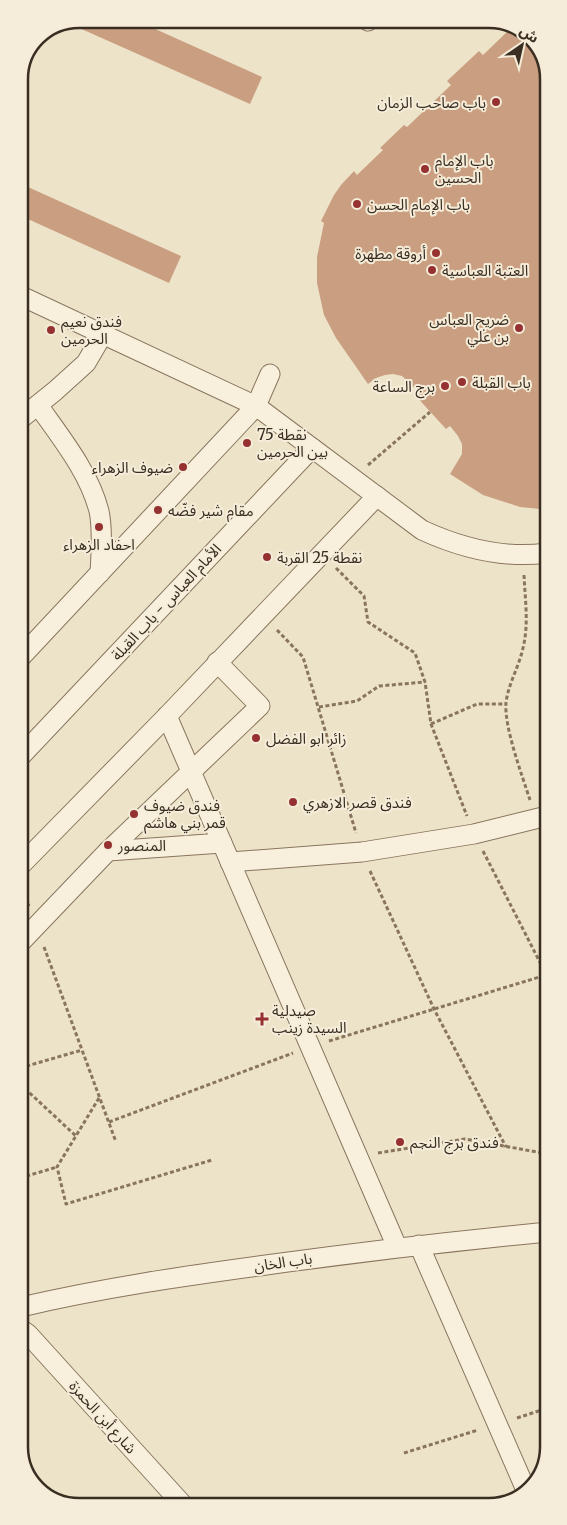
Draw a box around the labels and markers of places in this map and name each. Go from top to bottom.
place label: باب صاحب الزمان [377,93,486,112]
marker: باب صاحب الزمان [490,96,502,108]
place label: باب الإمام الحسين [435,151,494,187]
marker: باب الإمام الحسين [419,163,431,175]
place label: باب الإمام الحسن [367,195,470,216]
marker: باب الإمام الحسن [351,198,363,210]
place label: أروقة مطهرة [355,244,426,263]
marker: أروقة مطهرة [430,247,442,259]
place label: العتبة العباسية [442,261,528,280]
marker: العتبة العباسية [426,264,438,276]
place label: ضريح العباس بن علي [429,310,509,348]
place label: فندق نعيم الحرمين [61,312,122,348]
marker: ضريح العباس بن علي [513,322,525,334]
marker: فندق نعيم الحرمين [45,324,57,336]
place label: باب القبلة [472,373,531,392]
marker: باب القبلة [456,376,468,388]
place label: برج الساعة [372,377,435,399]
marker: برج الساعة [439,380,451,392]
place label: نقطة 75 بين الحرمين [257,425,328,461]
marker: نقطة 75 بين الحرمين [241,437,253,449]
place label: ضيوف الزهراء [92,458,173,477]
marker: ضيوف الزهراء [177,461,189,473]
place label: مقام شير فضّه [168,501,254,522]
marker: مقام شير فضّه [152,504,164,516]
marker: احفاد الزهراء [93,521,105,533]
place label: احفاد الزهراء [63,535,135,554]
place label: نقطة 25 القربة [277,548,362,567]
marker: نقطة 25 القربة [261,551,273,563]
place label: زائر ابو الفضل [266,729,347,748]
marker: زائر ابو الفضل [250,732,262,744]
place label: فندق قصر الازهري [303,793,412,814]
place label: فندق ضيوف قمر بني هاشم [144,796,226,834]
marker: فندق قصر الازهري [287,796,299,808]
marker: فندق ضيوف قمر بني هاشم [128,808,140,820]
place label: المنصور [117,836,166,855]
marker: المنصور [102,839,114,851]
place label: صيدلية السيدة زينب [272,1001,347,1037]
marker: صيدلية السيدة زينب [256,1013,268,1025]
place label: فندق برج النجم [410,1133,499,1155]
marker: فندق برج النجم [394,1136,406,1148]

